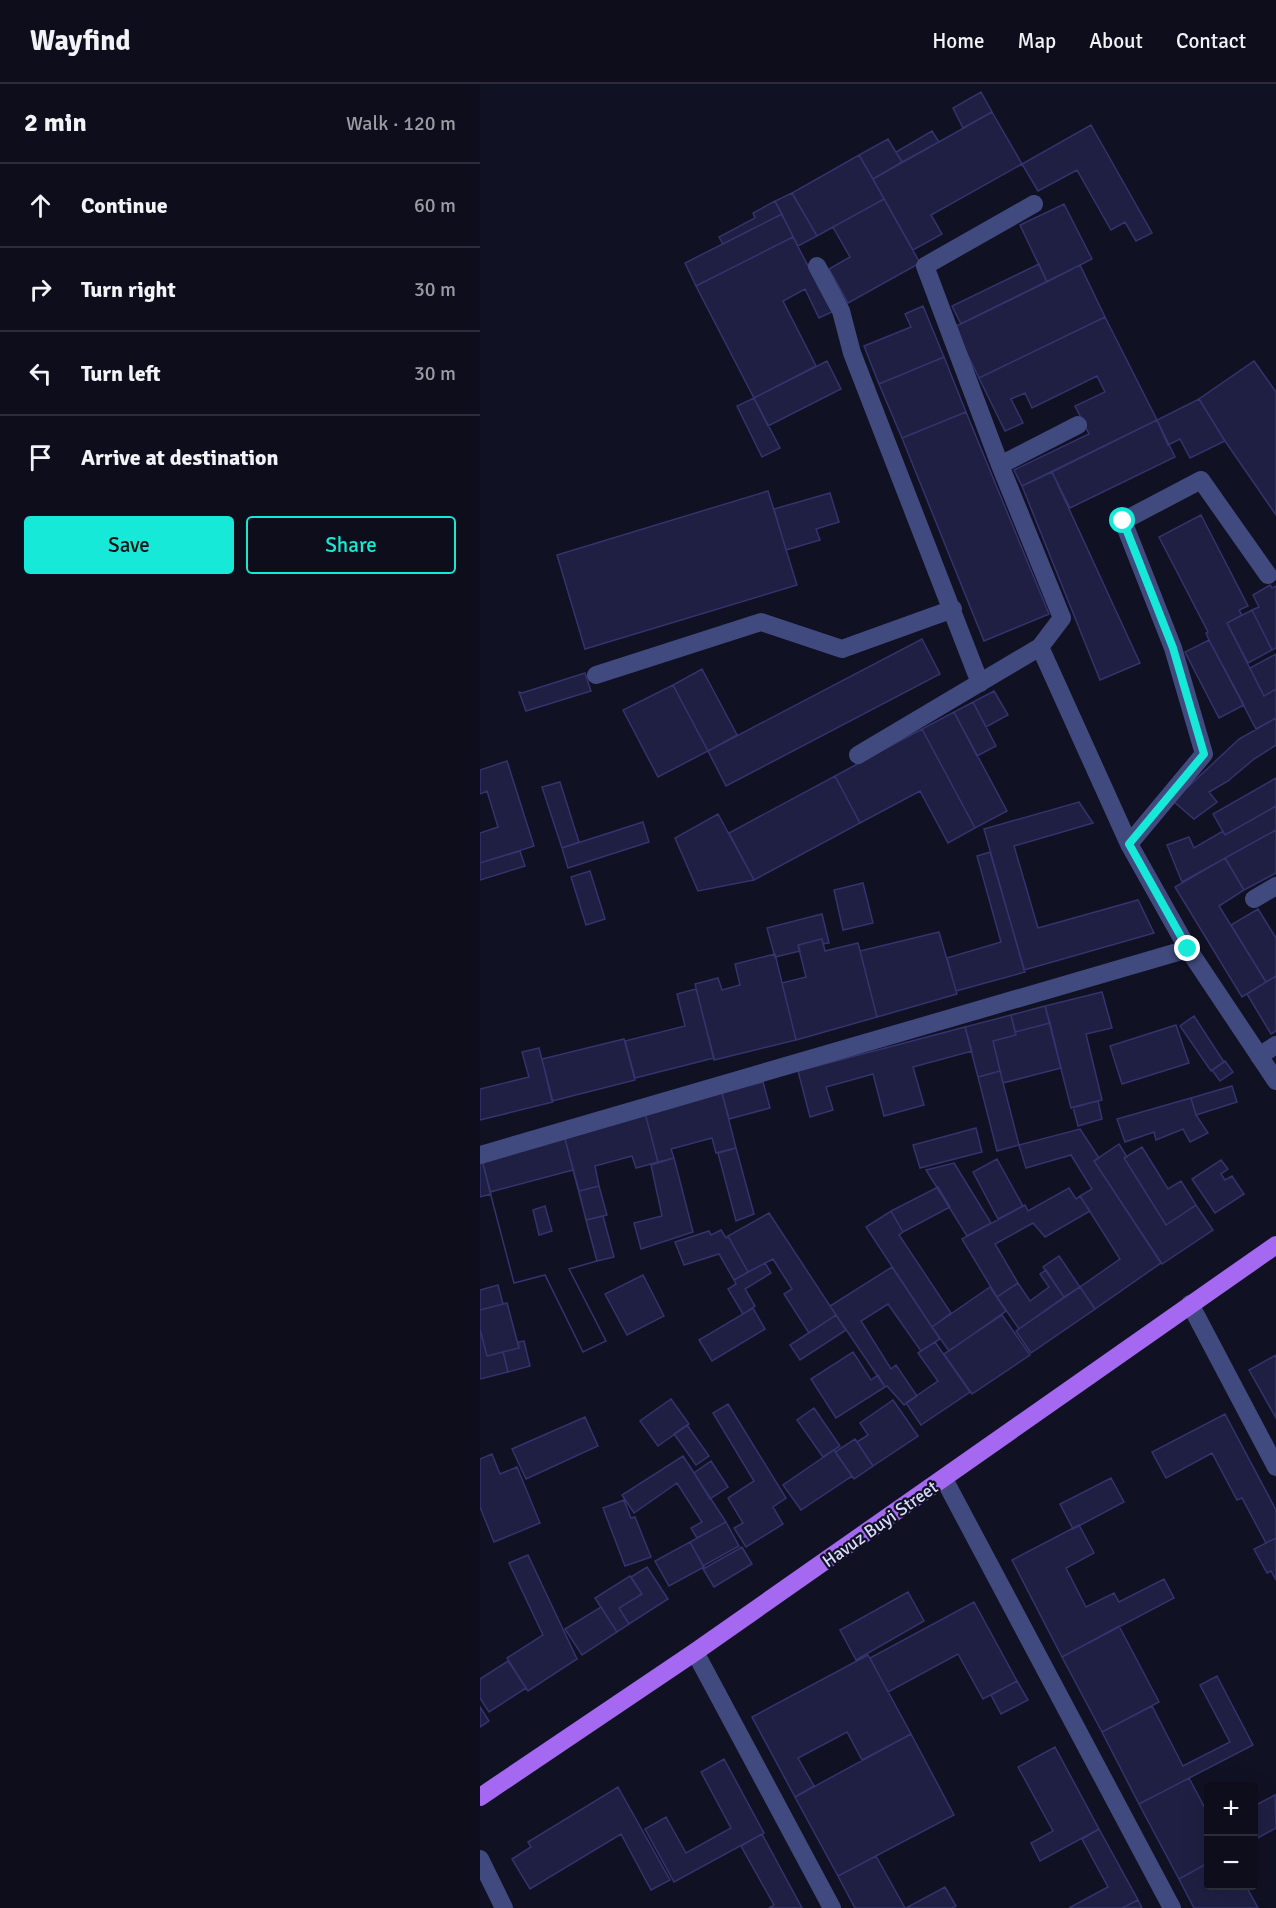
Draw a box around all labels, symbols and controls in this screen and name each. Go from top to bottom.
text: Wayfind [30,24,131,58]
text: Home [932,28,985,54]
text: Map [1018,28,1056,54]
text: About [1089,28,1143,54]
text: Contact [1176,28,1246,54]
text: 2 min [24,107,87,139]
text: Walk · 120 m [346,111,456,136]
icon: ahead [24,189,57,222]
text: Continue [81,192,168,219]
text: 60 m [414,193,456,218]
icon: right [24,273,57,306]
text: Turn right [81,276,176,303]
text: 30 m [414,277,456,302]
icon: left [24,357,57,390]
text: Turn left [81,360,161,387]
text: 30 m [414,361,456,386]
icon: arrive [24,441,57,474]
text: Arrive at destination [81,444,278,471]
route start [1109,507,1135,533]
button: Save [24,516,234,574]
button: Share [246,516,456,574]
route end [1174,935,1200,961]
street label: Havuz Buyi Street [818,1476,942,1572]
map controls [1204,1782,1258,1890]
button: + [1204,1782,1258,1836]
button: − [1204,1836,1258,1890]

